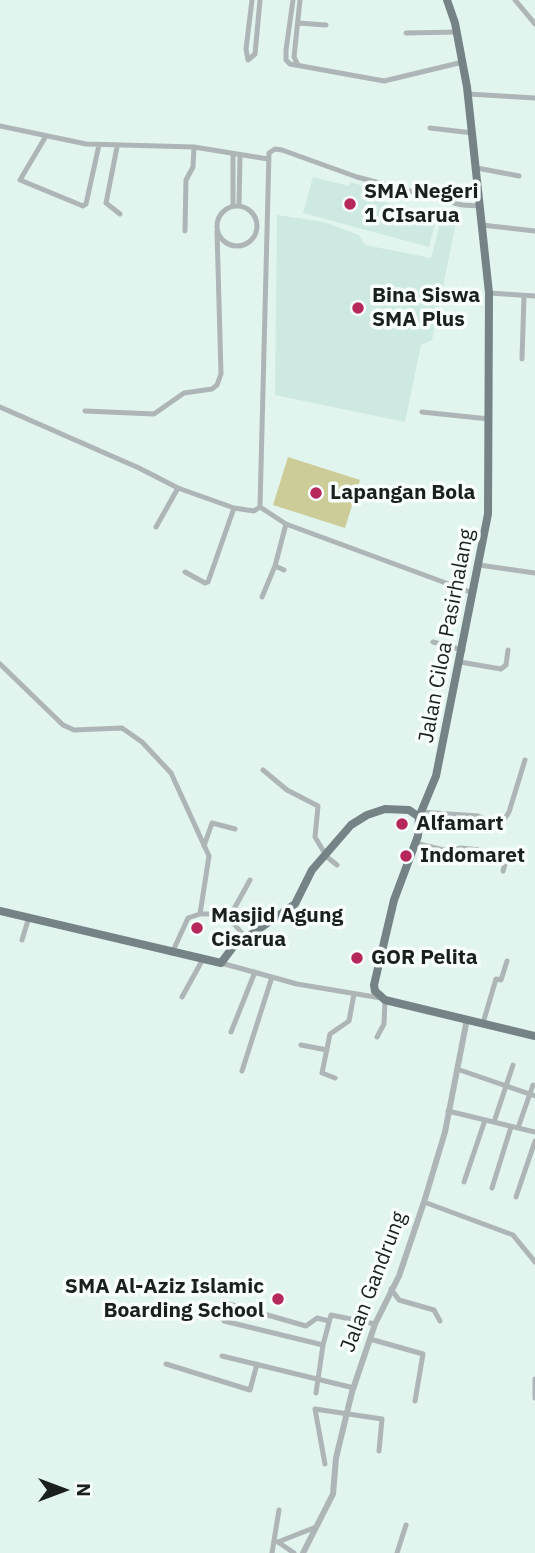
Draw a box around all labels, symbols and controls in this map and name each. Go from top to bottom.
place label: SMA Negeri 1 CIsarua [364,179,478,229]
marker: SMA Negeri 1 CIsarua [342,196,358,212]
place label: Bina Siswa SMA Plus [372,283,480,333]
marker: Bina Siswa SMA Plus [350,300,366,316]
place label: Lapangan Bola [330,480,476,506]
marker: Lapangan Bola [308,485,324,501]
street label: Jalan Ciloa Pasirhalang [414,527,480,745]
place label: Alfamart [416,811,504,837]
marker: Alfamart [394,816,410,832]
place label: Indomaret [420,843,525,869]
marker: Indomaret [398,848,414,864]
place label: Masjid Agung Cisarua [211,903,343,953]
marker: Masjid Agung Cisarua [189,920,205,936]
place label: GOR Pelita [371,945,478,971]
marker: GOR Pelita [349,950,365,966]
street label: Jalan Gandrung [336,1208,412,1356]
place label: SMA Al-Aziz Islamic Boarding School [65,1274,264,1324]
marker: SMA Al-Aziz Islamic Boarding School [270,1291,286,1307]
north arrow [28,1455,98,1525]
text: N [72,1483,96,1497]

